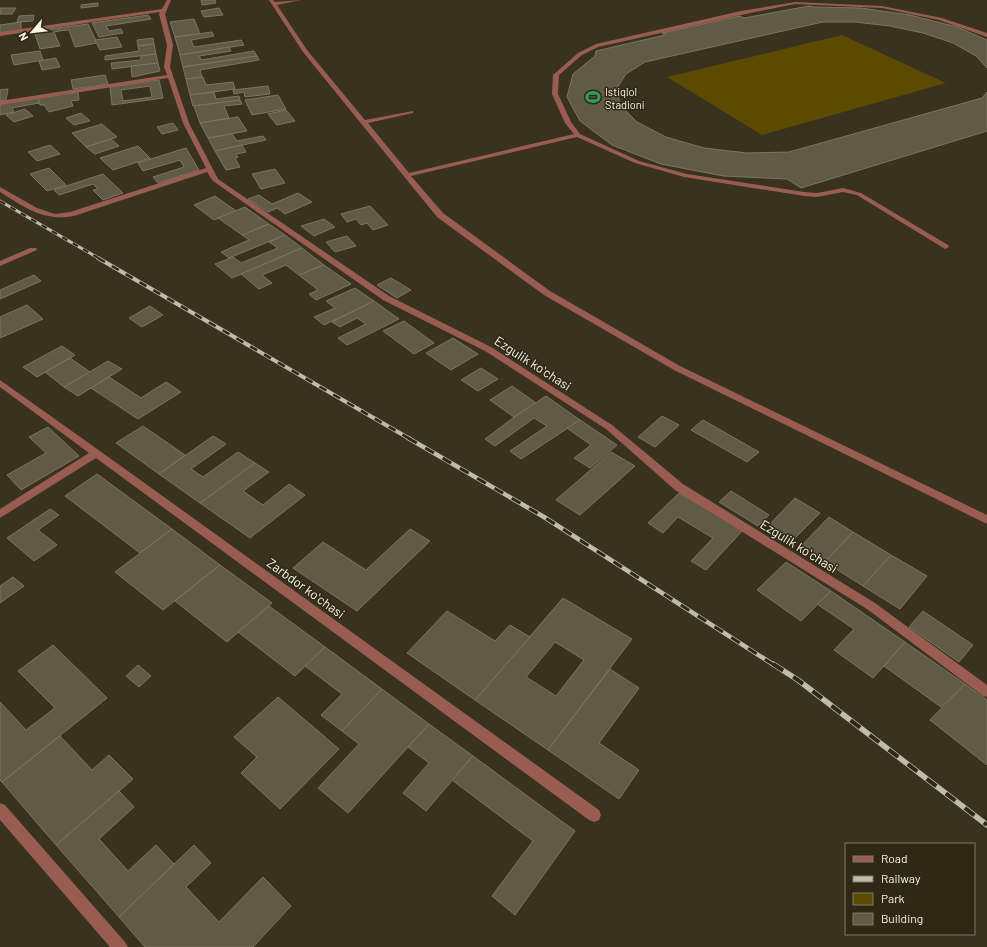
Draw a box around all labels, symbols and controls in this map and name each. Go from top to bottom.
north arrow [12,12,52,52]
text: N [15,31,30,43]
place label: Istiqlol Stadioni [605,85,645,111]
sports icon: Istiqlol Stadioni [584,88,602,106]
street label: Ezgulik koʻchasi [492,332,574,394]
street label: Ezgulik koʻchasi [757,516,841,576]
street label: Zarbdor koʻchasi [264,554,348,622]
legend [845,843,975,935]
text: Road [881,851,908,865]
text: Railway [881,871,921,885]
text: Park [881,891,905,905]
text: Building [881,911,923,925]

